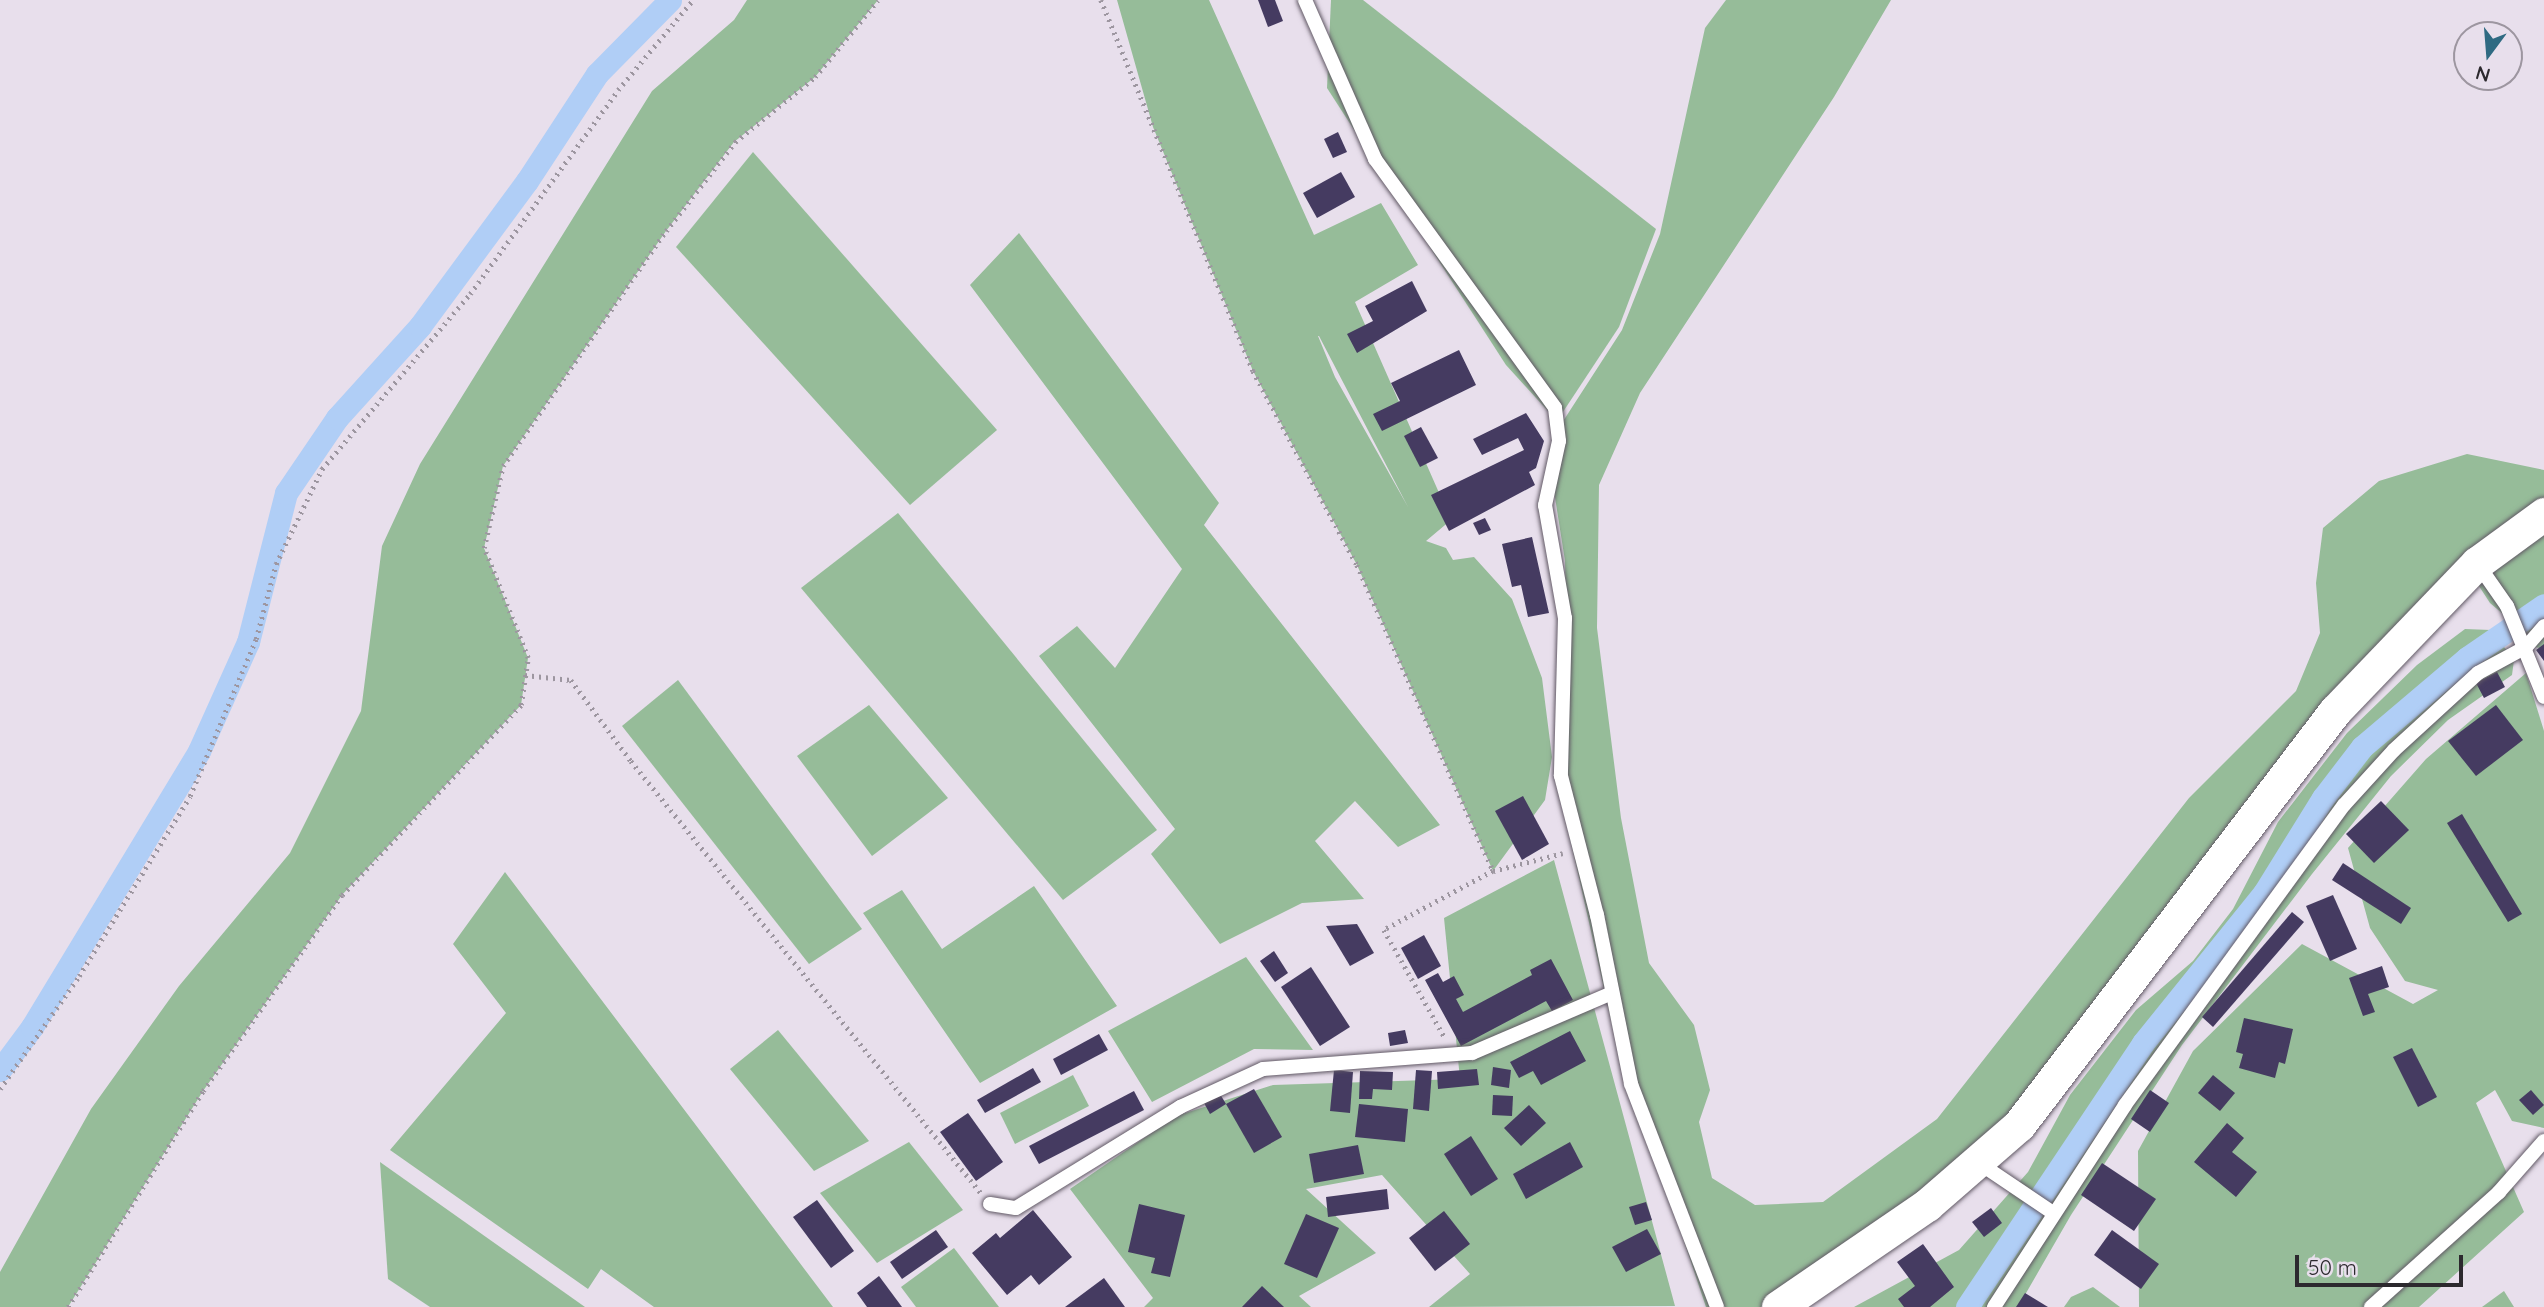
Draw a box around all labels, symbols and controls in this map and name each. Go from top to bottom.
north arrow [2453,21,2523,91]
text: N [2473,61,2493,88]
scale bar [2299,1240,2467,1284]
text: 50 m [2308,1254,2357,1280]

